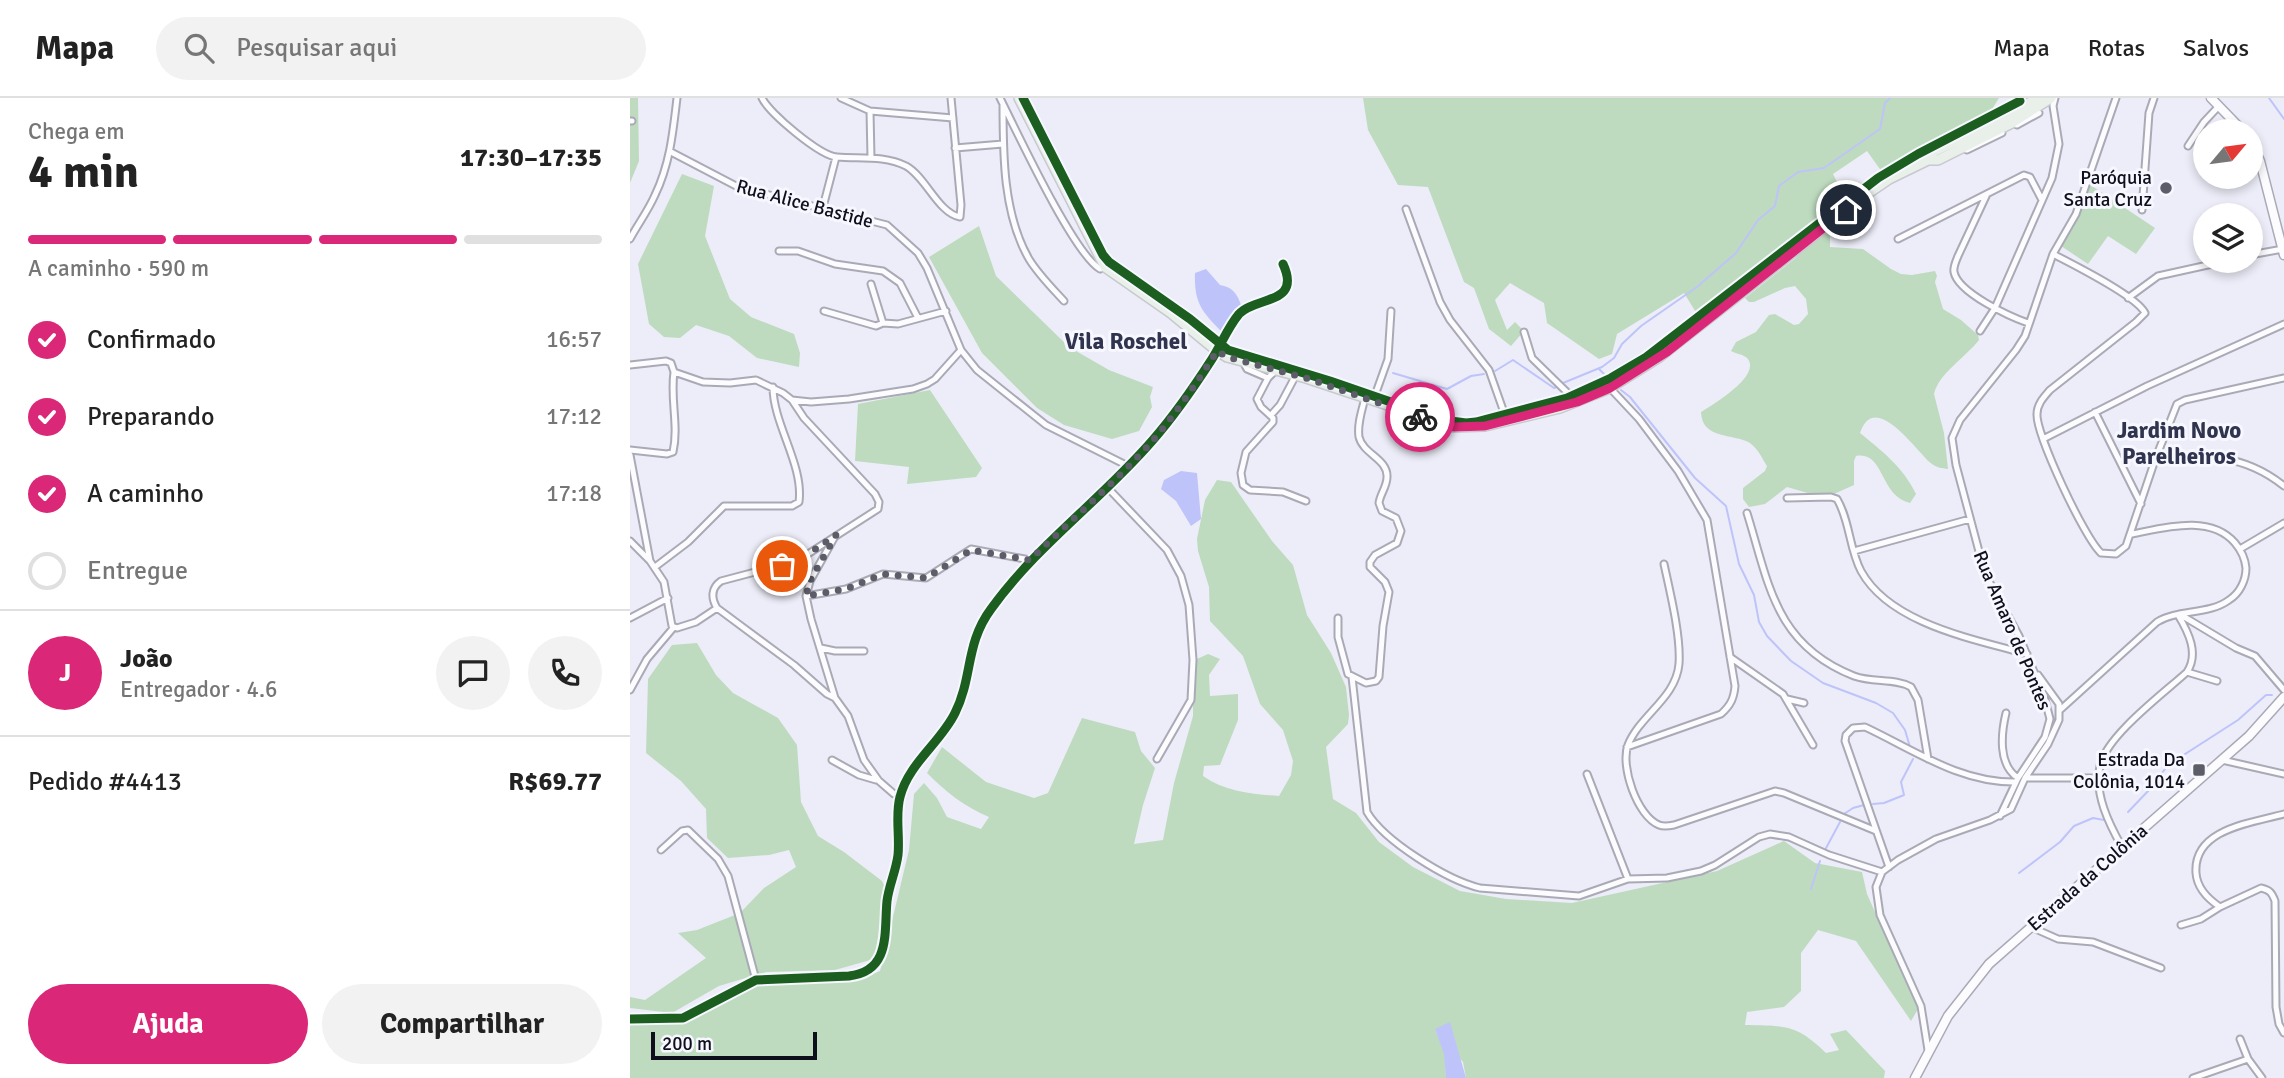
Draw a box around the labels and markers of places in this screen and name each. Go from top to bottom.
place label: Paróquia Santa Cruz [2064,166,2152,212]
pin [1816,180,1876,240]
marker: Paróquia Santa Cruz [2158,180,2174,196]
pin [752,536,812,596]
place label: Estrada Da Colônia, 1014 [2073,748,2185,794]
marker: Estrada Da Colônia, 1014 [2191,762,2207,778]

